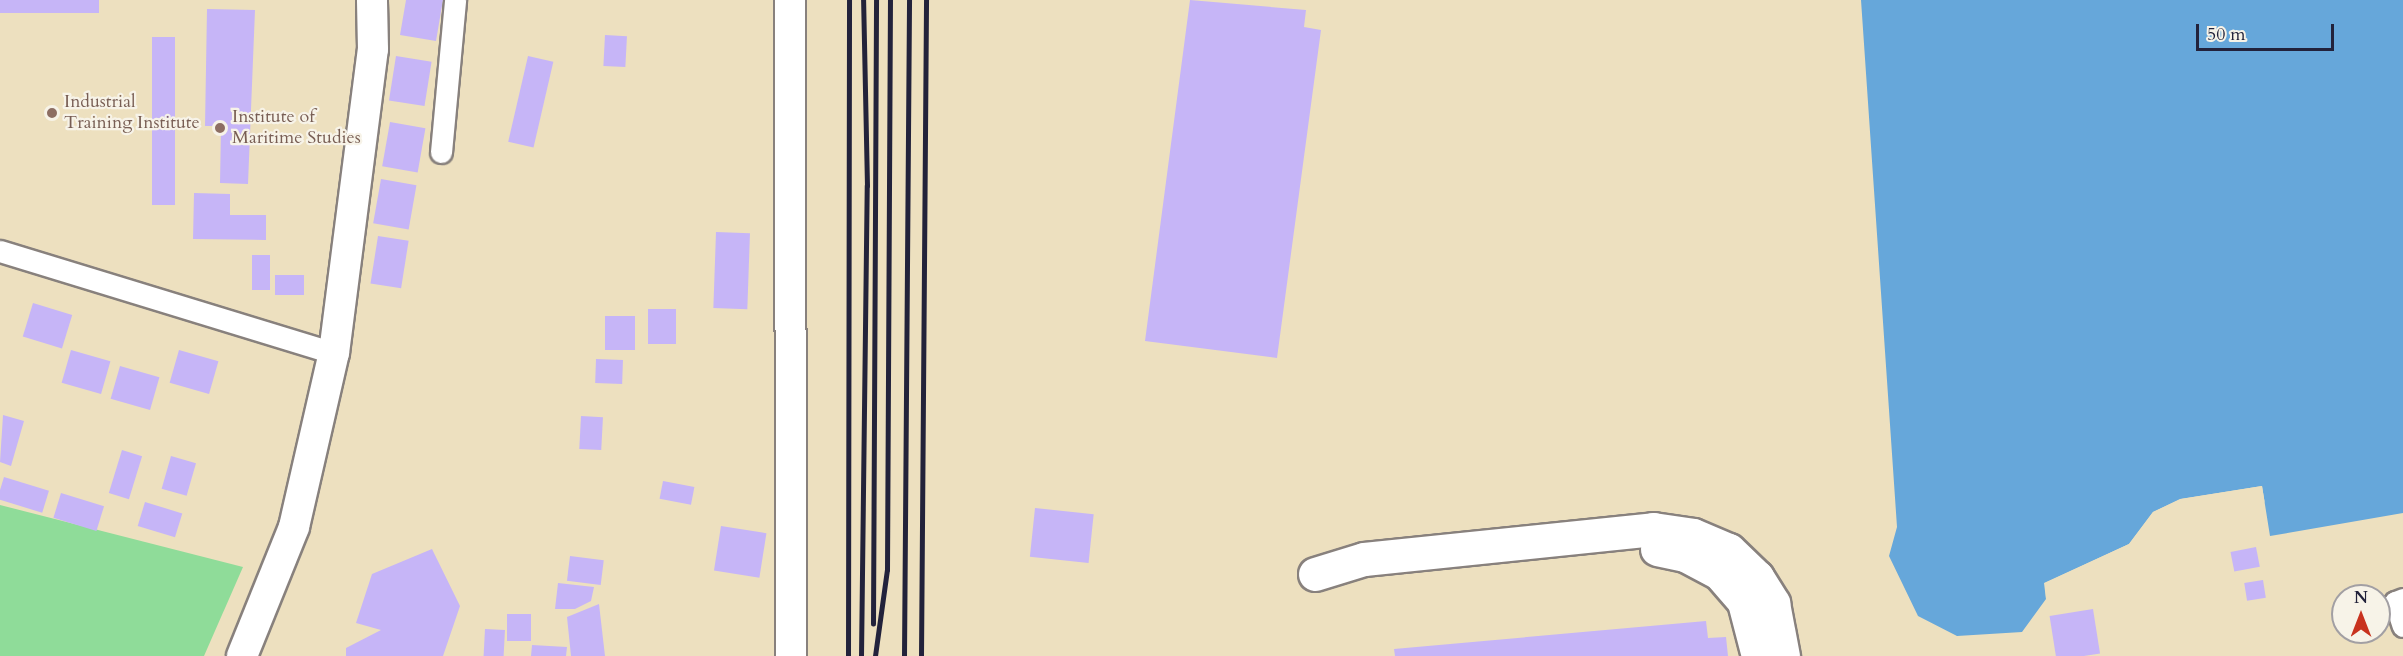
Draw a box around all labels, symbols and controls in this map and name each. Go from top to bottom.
scale bar [2199,12,2337,50]
text: 50 m [2207,22,2246,47]
place label: Industrial Training Institute [64,92,200,134]
marker: Industrial Training Institute [45,106,59,120]
place label: Institute of Maritime Studies [232,107,361,150]
marker: Institute of Maritime Studies [213,121,227,135]
north arrow [2331,584,2391,644]
text: N [2354,587,2368,609]

